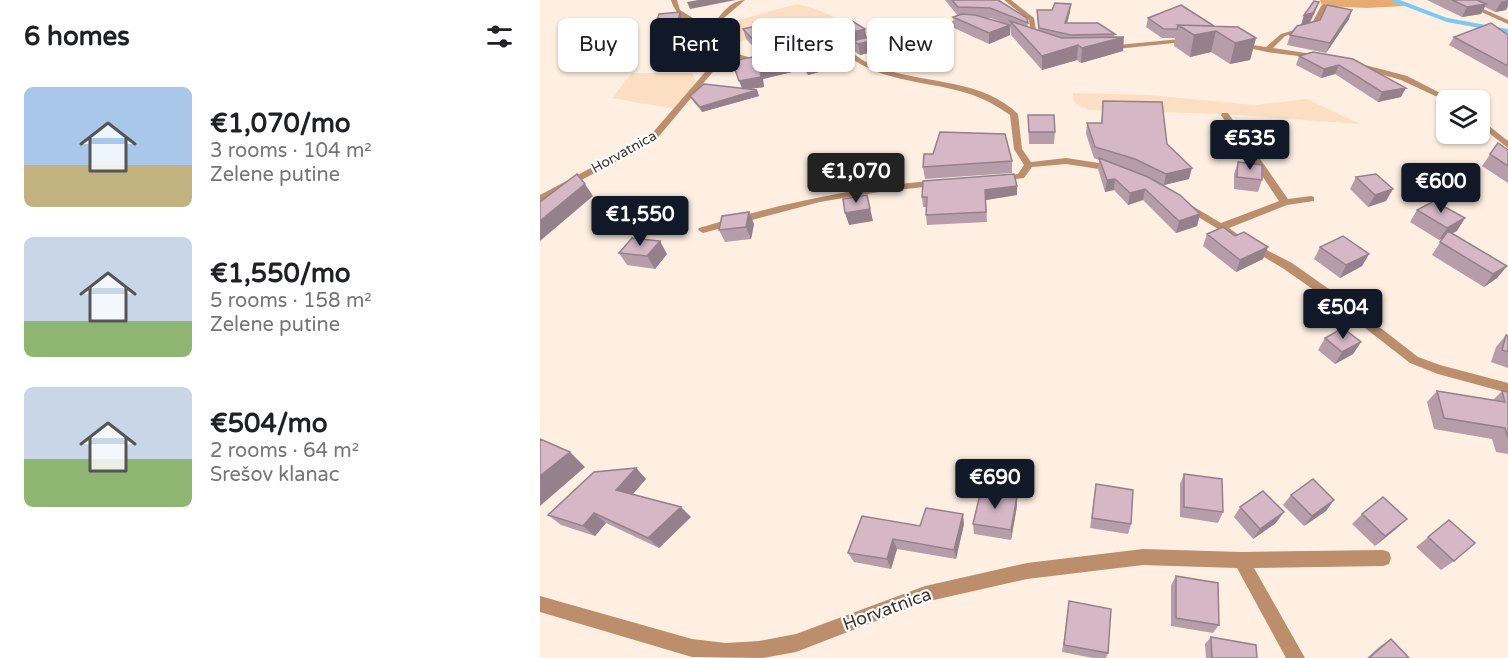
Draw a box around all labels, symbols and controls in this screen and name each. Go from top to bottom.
chip: Buy [558,18,638,72]
chip: Rent [650,18,740,72]
chip: Filters [752,18,855,72]
chip: New [867,18,954,72]
icon: filters [483,20,516,53]
text: 6 homes [24,21,130,52]
map controls [1436,90,1490,144]
button: layers [1436,90,1490,144]
text: €1,070/mo [210,108,351,139]
icon: home [72,111,144,183]
pin: €535 [1214,120,1286,171]
street label: Horvatnica [588,127,660,177]
text: €535 [1224,127,1276,151]
text: 3 rooms · 104 m² [210,139,372,163]
pin: €1,070 [807,153,905,204]
text: €1,070 [821,160,891,184]
text: Zelene putine [210,163,340,187]
pin: €600 [1405,163,1477,214]
text: €600 [1415,170,1467,194]
pin: €1,550 [591,196,689,247]
text: €1,550 [605,203,675,227]
text: €1,550/mo [210,258,351,289]
icon: home [72,261,144,333]
text: 5 rooms · 158 m² [210,289,372,313]
pin: €504 [1307,289,1379,340]
text: €504 [1317,296,1369,320]
text: Zelene putine [210,313,340,337]
text: €504/mo [210,408,328,439]
icon: home [72,411,144,483]
text: 2 rooms · 64 m² [210,439,359,463]
pin: €690 [959,459,1031,510]
text: Srešov klanac [210,463,339,487]
text: €690 [969,466,1021,490]
street label: Horvatnica [840,583,934,635]

